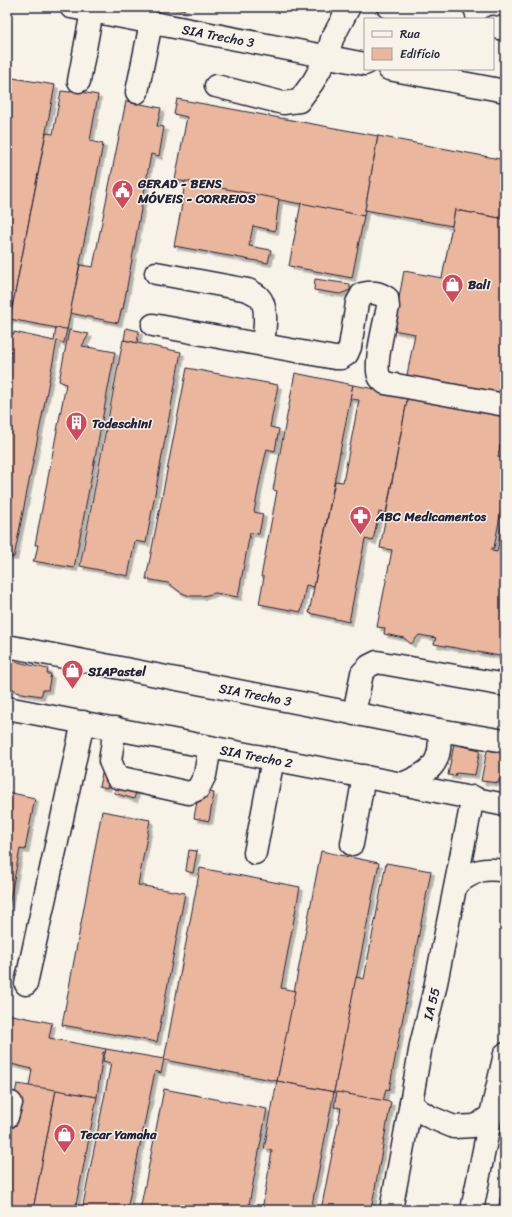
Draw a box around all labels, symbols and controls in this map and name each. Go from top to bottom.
street label: SIA Trecho 3 [180,17,256,54]
legend [364,18,494,70]
text: Rua [400,23,421,45]
text: Edifício [400,43,440,65]
place label: GERAD - BENS MÓVEIS - CORREIOS [137,172,257,210]
public building icon: GERAD - BENS MÓVEIS - CORREIOS [110,177,136,210]
shop icon: Bali [439,271,465,304]
place label: Bali [468,273,491,296]
building icon: Todeschini [63,410,89,443]
place label: Todeschini [92,412,153,435]
pharmacy icon: ABC Medicamentos [348,503,374,536]
place label: ABC Medicamentos [375,505,487,528]
shop icon: SIAPastel [60,658,86,691]
place label: SIAPastel [87,660,147,683]
street label: SIA Trecho 3 [217,676,294,713]
street label: SIA Trecho 2 [218,738,295,774]
street label: IA 55 [416,985,446,1024]
shop icon: Tecar Yamaha [52,1121,78,1154]
place label: Tecar Yamaha [80,1123,157,1146]

